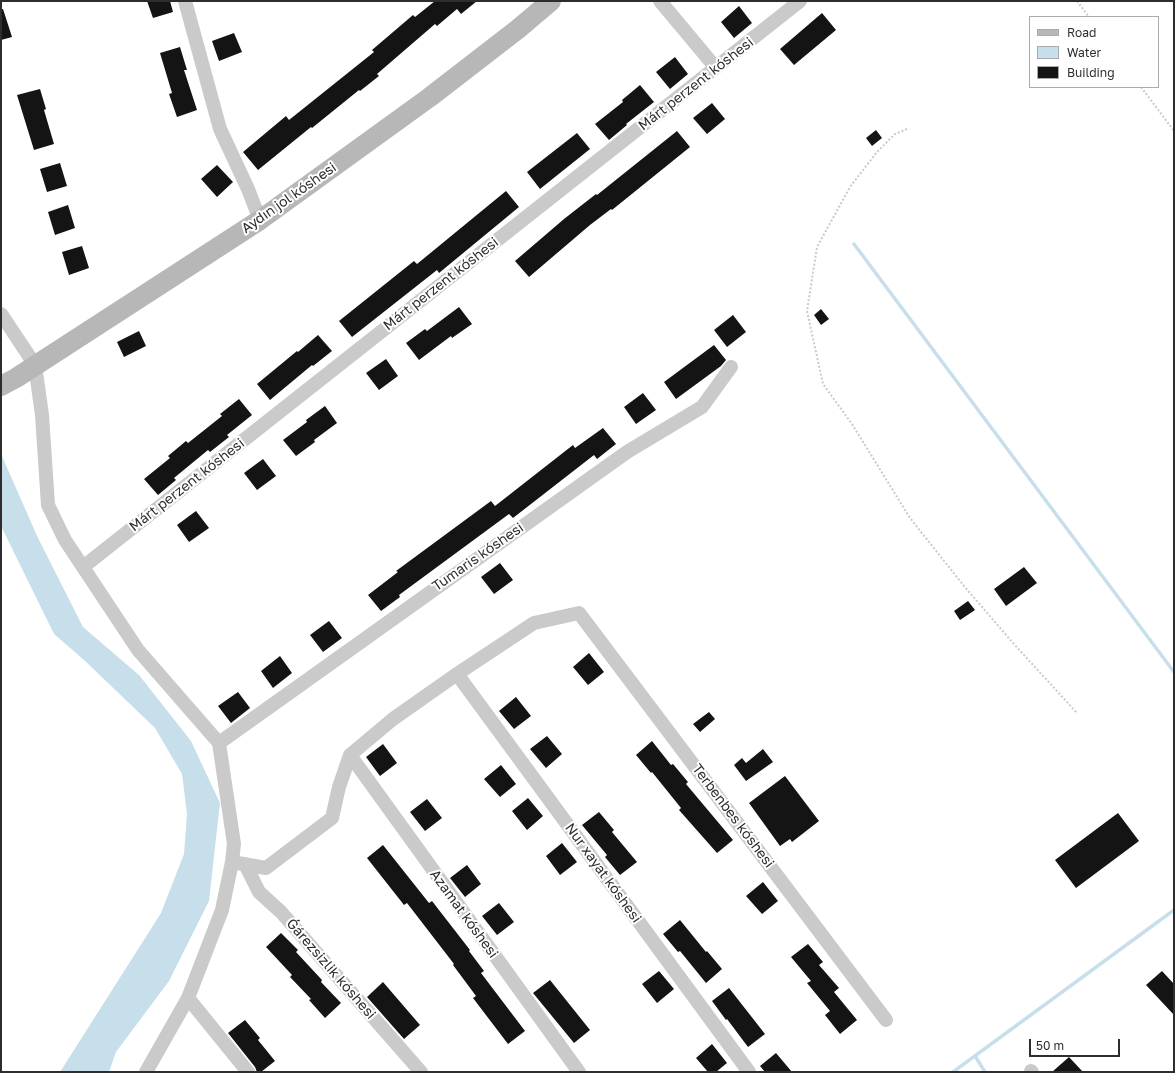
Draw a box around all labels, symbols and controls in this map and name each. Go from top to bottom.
legend [1029,16,1159,88]
text: Road [1067,25,1096,40]
street label: Márt perzent kóshesi [635,34,757,134]
text: Water [1067,45,1101,60]
text: Building [1067,65,1115,80]
street label: Aydın jol kóshesi [238,159,340,237]
street label: Márt perzent kóshesi [380,234,502,334]
street label: Márt perzent kóshesi [126,435,248,535]
street label: Tumaris kóshesi [429,519,527,595]
street label: Terbenbes kóshesi [689,761,777,871]
street label: Nur xayat kóshesi [561,820,645,926]
street label: Azamat kóshesi [426,867,502,961]
street label: Ǵárezsizlik kóshesi [283,915,379,1023]
scale bar [1031,1031,1122,1057]
text: 50 m [1036,1038,1064,1053]

